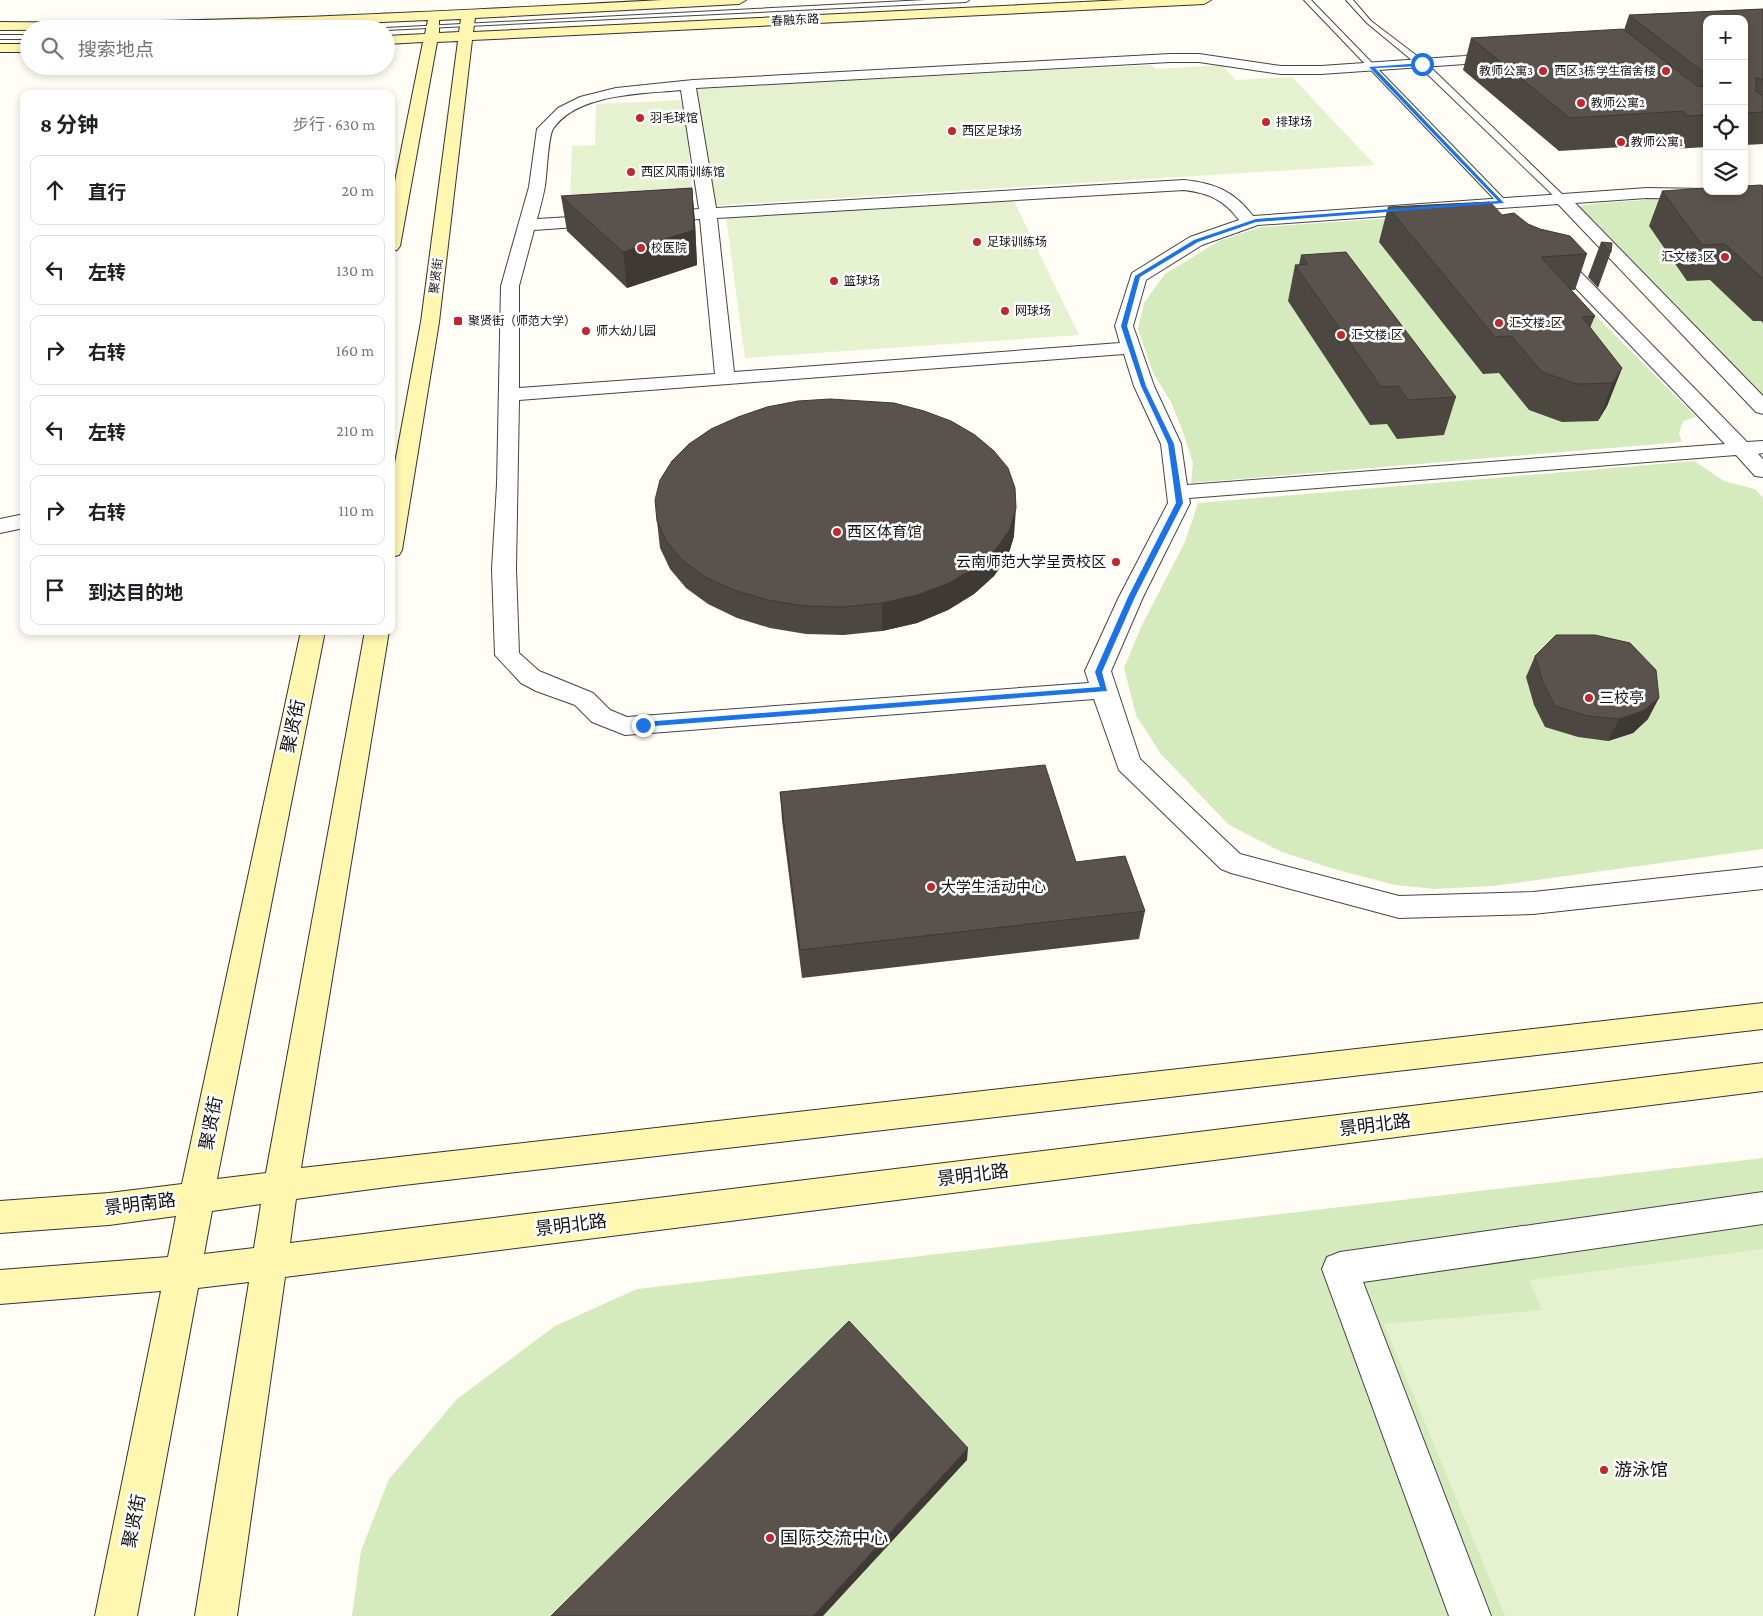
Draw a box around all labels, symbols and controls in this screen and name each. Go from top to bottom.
street label: 春融东路 [771,12,819,28]
map controls [1703,15,1748,195]
button: + [1703,15,1748,60]
search box [20,20,395,75]
icon: search [38,34,66,62]
text: 搜索地点 [78,39,154,60]
route start [1411,53,1434,76]
button: − [1703,60,1748,105]
place label: 教师公寓3 [1479,64,1533,78]
place label: 西区3栋学生宿舍楼 [1554,64,1656,78]
marker: 教师公寓3 [1537,65,1549,77]
marker: 西区3栋学生宿舍楼 [1660,65,1672,77]
place label: 教师公寓2 [1591,96,1645,110]
marker: 教师公寓2 [1575,97,1587,109]
button: locate [1703,105,1748,150]
place label: 羽毛球馆 [650,111,698,125]
marker: 羽毛球馆 [634,112,646,124]
text: 8 分钟 [40,113,98,137]
place label: 排球场 [1276,115,1312,129]
text: 步行 · 630 m [293,116,375,133]
marker: 排球场 [1260,116,1272,128]
place label: 西区足球场 [962,124,1022,138]
marker: 西区足球场 [946,125,958,137]
place label: 教师公寓1 [1631,135,1683,149]
marker: 教师公寓1 [1615,136,1627,148]
button: layers [1703,150,1748,195]
place label: 西区风雨训练馆 [641,165,725,179]
marker: 西区风雨训练馆 [625,166,637,178]
icon: ahead [41,176,69,204]
text: 直行 [88,182,126,203]
text: 20 m [341,182,374,199]
place label: 足球训练场 [987,235,1047,249]
marker: 足球训练场 [971,236,983,248]
place label: 校医院 [651,241,687,255]
marker: 校医院 [635,242,647,254]
place label: 汇文楼3区 [1661,250,1715,264]
marker: 汇文楼3区 [1719,251,1731,263]
icon: left [41,256,69,284]
street label: 聚贤街 [427,257,445,295]
text: 左转 [88,262,126,283]
text: 130 m [336,262,374,279]
place label: 篮球场 [844,274,880,288]
marker: 篮球场 [828,275,840,287]
place label: 网球场 [1015,304,1051,318]
marker: 网球场 [999,305,1011,317]
place label: 聚贤街（师范大学） [468,314,576,328]
marker: 聚贤街（师范大学） [452,315,464,327]
place label: 汇文楼2区 [1509,316,1563,330]
marker: 汇文楼2区 [1493,317,1505,329]
place label: 师大幼儿园 [596,324,656,338]
marker: 师大幼儿园 [580,325,592,337]
place label: 汇文楼1区 [1351,328,1403,342]
marker: 汇文楼1区 [1335,329,1347,341]
icon: right [41,336,69,364]
text: 右转 [88,342,126,363]
text: 160 m [336,342,374,359]
icon: left [41,416,69,444]
text: 左转 [88,422,126,443]
text: 210 m [336,422,374,439]
icon: right [41,496,69,524]
text: 右转 [88,502,126,523]
text: 110 m [338,502,374,519]
place label: 西区体育馆 [847,524,922,540]
marker: 西区体育馆 [831,526,843,538]
place label: 云南师范大学呈贡校区 [956,553,1106,570]
marker: 云南师范大学呈贡校区 [1110,556,1122,568]
icon: arrive [41,576,69,604]
text: 到达目的地 [88,582,183,603]
place label: 三校亭 [1599,689,1644,706]
marker: 三校亭 [1583,692,1595,704]
street label: 聚贤街 [278,698,308,754]
route end [632,714,655,737]
place label: 大学生活动中心 [941,879,1046,895]
marker: 大学生活动中心 [925,881,937,893]
street label: 聚贤街 [196,1095,226,1151]
street label: 景明北路 [1338,1111,1412,1139]
street label: 景明北路 [936,1161,1010,1189]
street label: 景明南路 [103,1190,177,1218]
street label: 景明北路 [534,1211,608,1239]
place label: 游泳馆 [1614,1460,1668,1480]
marker: 游泳馆 [1598,1464,1610,1476]
street label: 聚贤街 [119,1493,149,1549]
place label: 国际交流中心 [780,1528,888,1548]
marker: 国际交流中心 [764,1532,776,1544]

